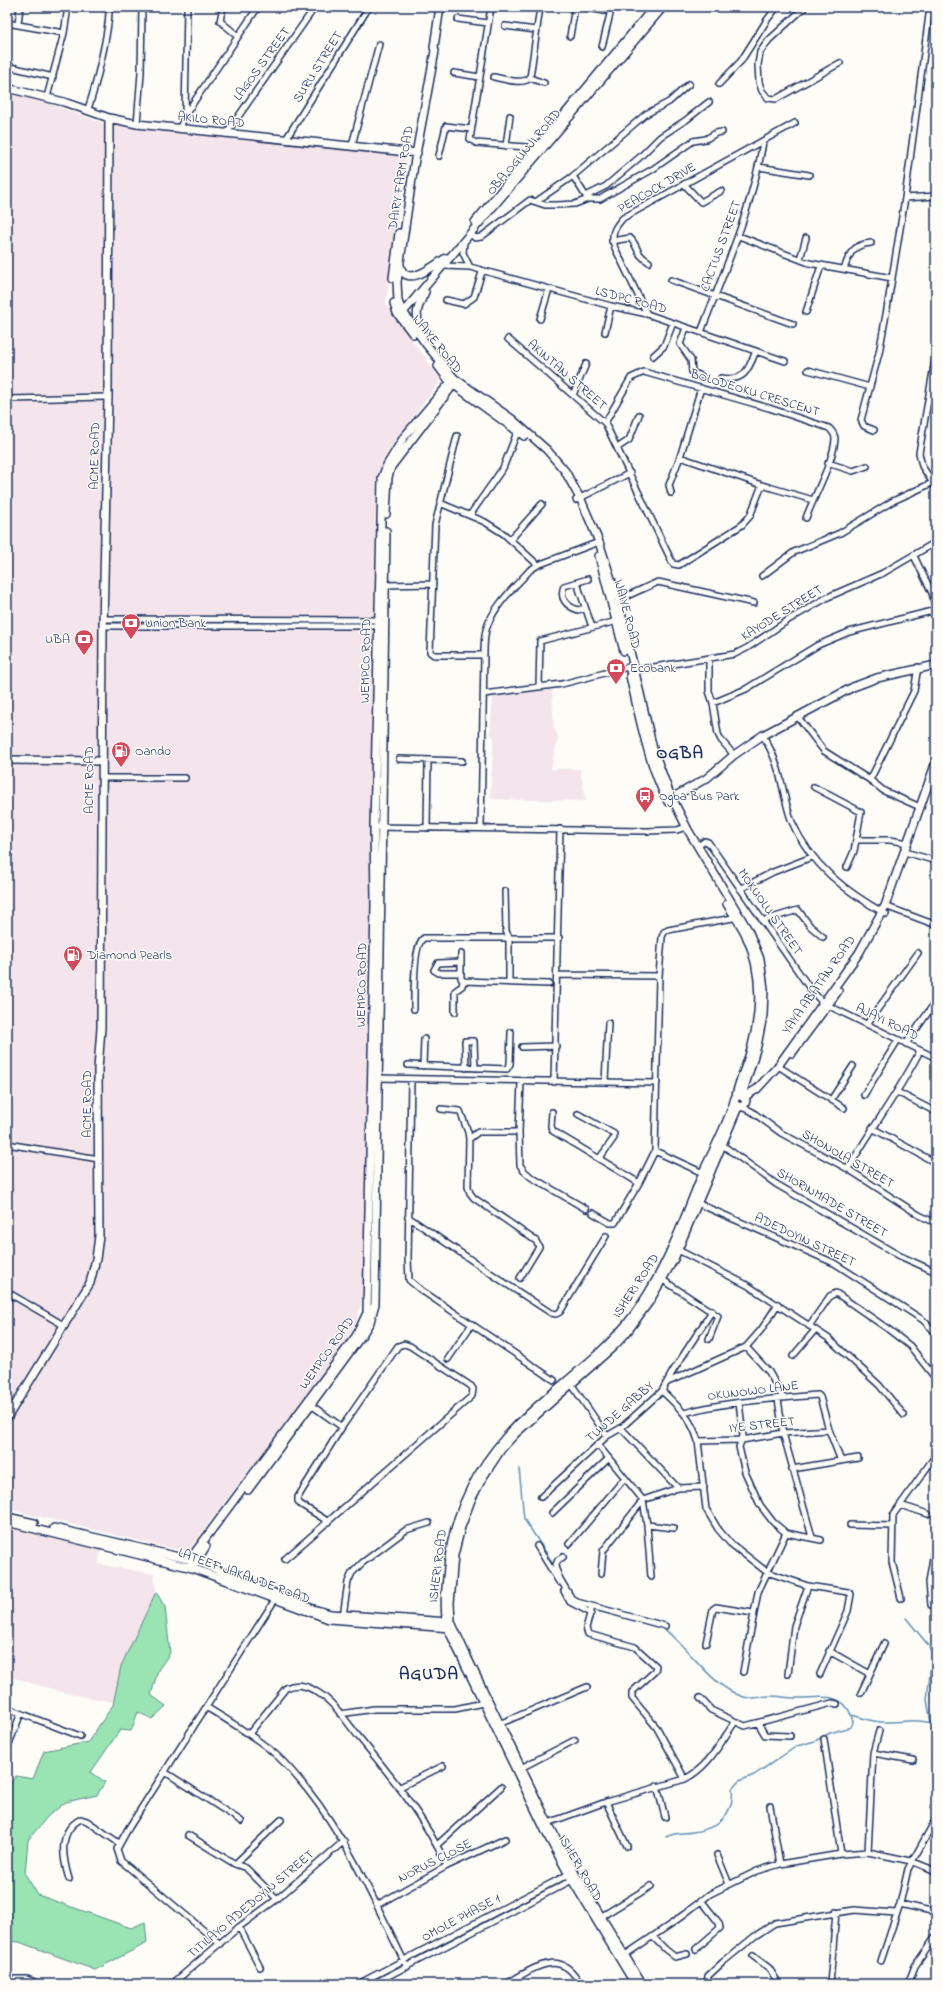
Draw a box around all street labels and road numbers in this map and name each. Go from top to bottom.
street label: LAGOS STREET [229,23,296,105]
street label: SURU STREET [288,27,348,107]
street label: OBA OGUNJI ROAD [482,105,566,199]
street label: AKILO ROAD [176,107,246,133]
street label: DAIRY FARM ROAD [383,125,419,232]
street label: PEACOCK DRIVE [614,158,700,218]
street label: CACTUS STREET [696,197,746,294]
street label: LSDPC ROAD [593,281,669,319]
street label: IJAIYE ROAD [407,310,467,378]
street label: AKINTAN STREET [523,335,611,415]
street label: BOLODEOKU CRESCENT [687,364,823,422]
street label: ACME ROAD [85,422,105,490]
street label: IJAIYE ROAD [609,577,645,651]
street label: KAYODE STREET [738,580,827,646]
street label: WEMPCO ROAD [356,619,376,703]
street label: ACME ROAD [80,746,99,814]
street label: MOKUOLU STREET [733,865,807,960]
street label: YAYA ABATAN ROAD [778,932,860,1038]
street label: WEMPCO ROAD [352,943,372,1027]
street label: AJAYI ROAD [852,999,922,1045]
street label: ACME ROAD [78,1070,97,1138]
street label: SHONOLA STREET [798,1125,898,1194]
street label: SHORINMADE STREET [773,1163,892,1243]
street label: ADEDOYIN STREET [751,1208,859,1272]
street label: ISHERI ROAD [608,1250,664,1322]
street label: WEMPCO ROAD [295,1313,359,1393]
street label: OKUNOWO LANE [706,1376,800,1406]
street label: TUNDE GABBY [582,1377,658,1447]
street label: IYE STREET [728,1412,797,1438]
street label: ISHERI ROAD [424,1528,452,1604]
street label: LATEEF JAKANDE ROAD [175,1543,313,1609]
street label: ISHERI ROAD [553,1831,607,1905]
street label: NORUS CLOSE [395,1834,475,1888]
street label: TITILAYO ADEDOYIN STREET [183,1845,319,1963]
street label: OMOLE PHASE 1 [418,1889,504,1947]

